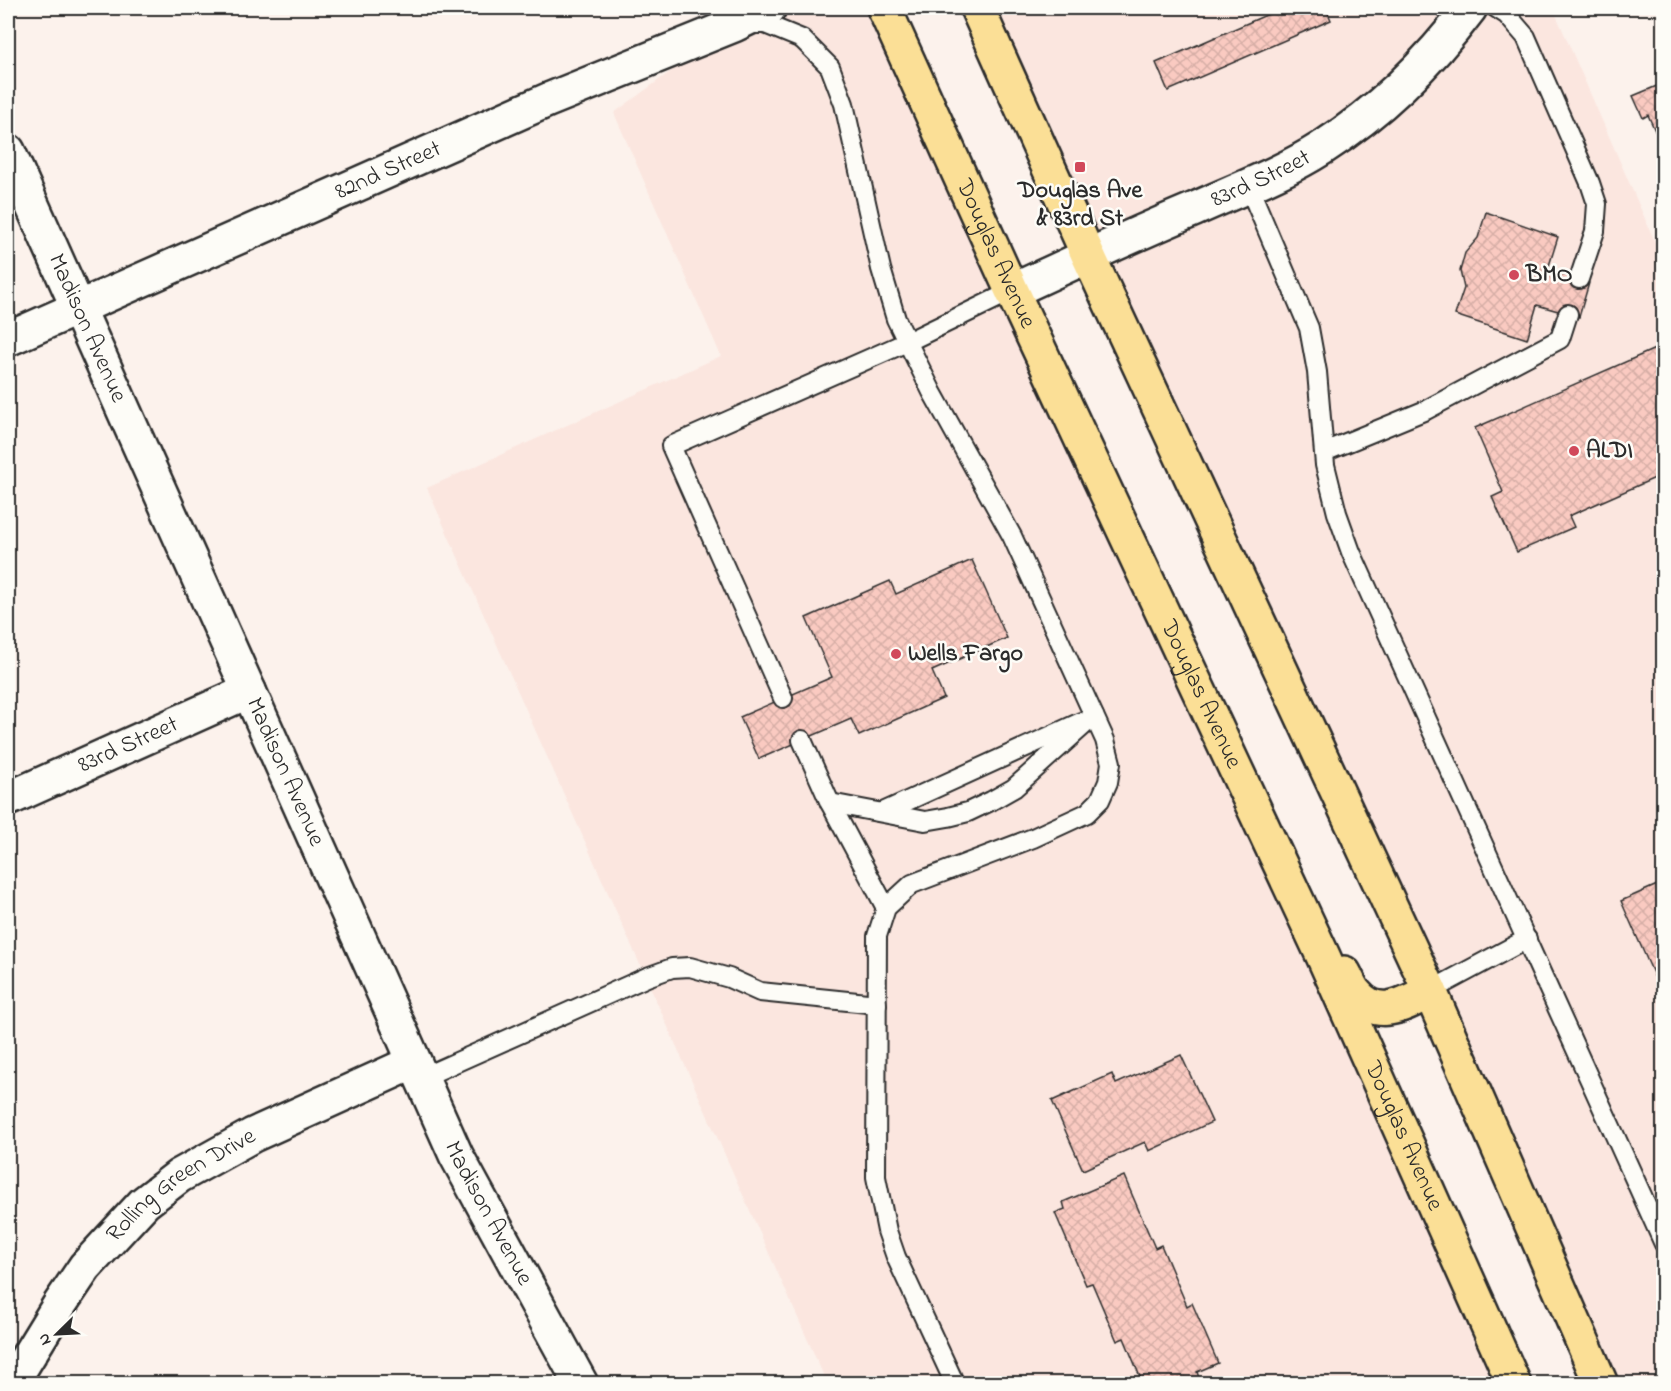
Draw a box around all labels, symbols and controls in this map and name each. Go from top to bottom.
street label: 82nd Street [330,132,447,209]
street label: 83rd Street [1206,141,1318,217]
marker: Douglas Ave & 83rd St [1073,160,1087,174]
street label: Douglas Avenue [946,173,1045,335]
place label: Douglas Ave & 83rd St [1017,174,1143,237]
street label: Madison Avenue [39,248,136,408]
place label: BMO [1525,258,1573,293]
marker: BMO [1507,268,1521,282]
place label: ALDI [1586,434,1633,469]
marker: ALDI [1567,444,1581,458]
street label: Douglas Avenue [1150,613,1251,775]
place label: Wells Fargo [908,637,1023,673]
marker: Wells Fargo [889,647,903,661]
street label: Madison Avenue [237,692,334,852]
street label: 83rd Street [73,707,184,783]
street label: Douglas Avenue [1354,1055,1452,1217]
street label: Rolling Green Drive [98,1119,262,1251]
street label: Madison Avenue [435,1136,542,1292]
north arrow [27,1304,87,1364]
text: N [32,1329,58,1349]

